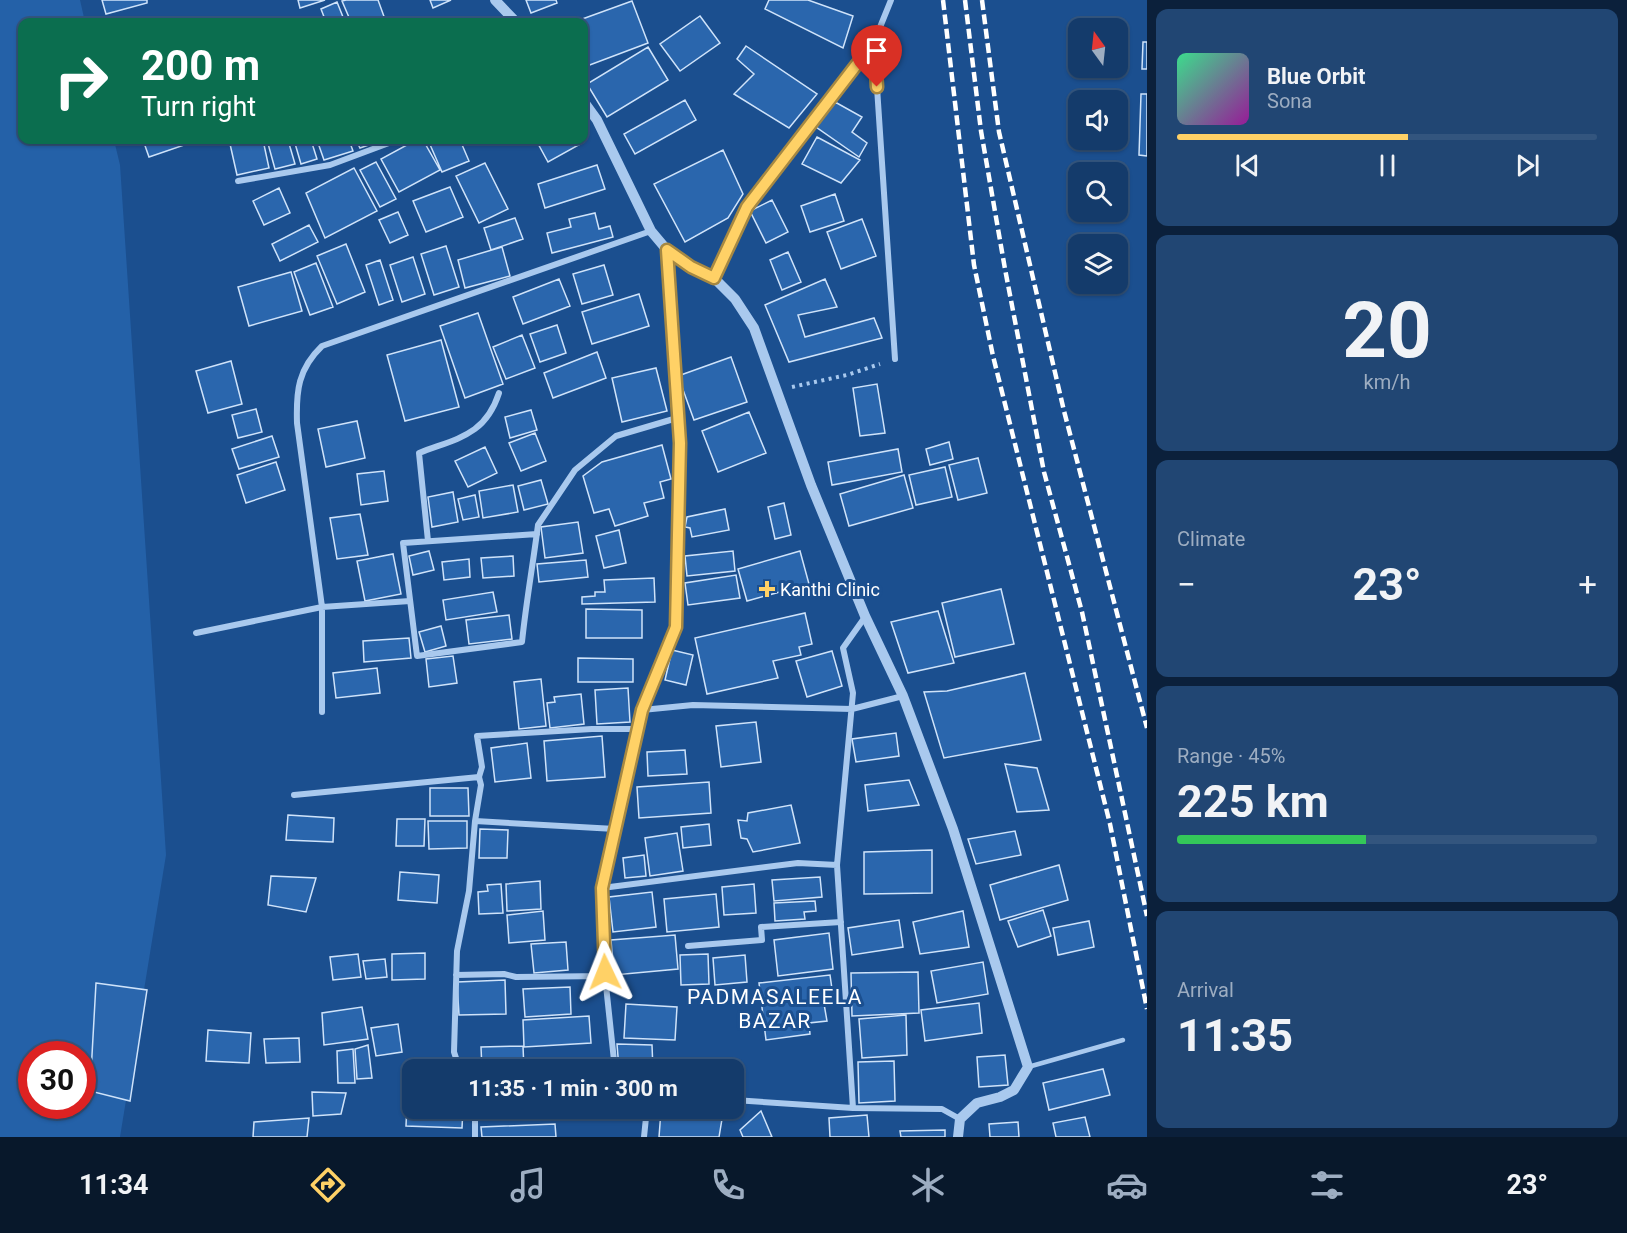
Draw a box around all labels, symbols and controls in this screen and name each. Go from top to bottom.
north arrow [1068,18,1128,78]
map controls [1068,18,1128,294]
pin [851,25,902,87]
icon: arrive [860,34,893,67]
text: 200 m [141,41,260,90]
icon: right [42,42,120,120]
text: Blue Orbit [1267,64,1365,89]
text: Sona [1267,89,1312,113]
button: sound [1068,90,1128,150]
text: Turn right [141,91,256,123]
icon: previous [1231,149,1264,182]
icon: pause [1371,149,1404,182]
icon: next [1511,149,1544,182]
button: search [1068,162,1128,222]
button: layers [1068,234,1128,294]
text: 20 [1342,285,1432,376]
text: km/h [1364,370,1410,394]
text: Climate [1177,527,1245,551]
text: 23° [1352,558,1422,611]
text: − [1177,565,1196,604]
text: + [1578,565,1597,604]
place label: Kanthi Clinic [780,579,880,600]
marker: Kanthi Clinic [758,580,776,598]
text: Range · 45% [1177,744,1285,768]
text: 225 km [1177,775,1329,828]
position arrow [573,940,637,1004]
text: Arrival [1177,978,1234,1002]
district label: PADMASALEELA BAZAR [687,985,863,1033]
text: 11:35 [1177,1009,1293,1062]
speed limit sign: 30 [18,1041,96,1119]
text: 11:35 · 1 min · 300 m [468,1076,678,1101]
icon: directions [307,1164,349,1206]
icon: music [507,1164,549,1206]
icon: phone [707,1164,749,1206]
icon: climate [907,1164,949,1206]
icon: car [1106,1164,1148,1206]
icon: filters [1306,1164,1348,1206]
text: 11:34 [79,1169,149,1201]
text: 23° [1506,1169,1548,1201]

